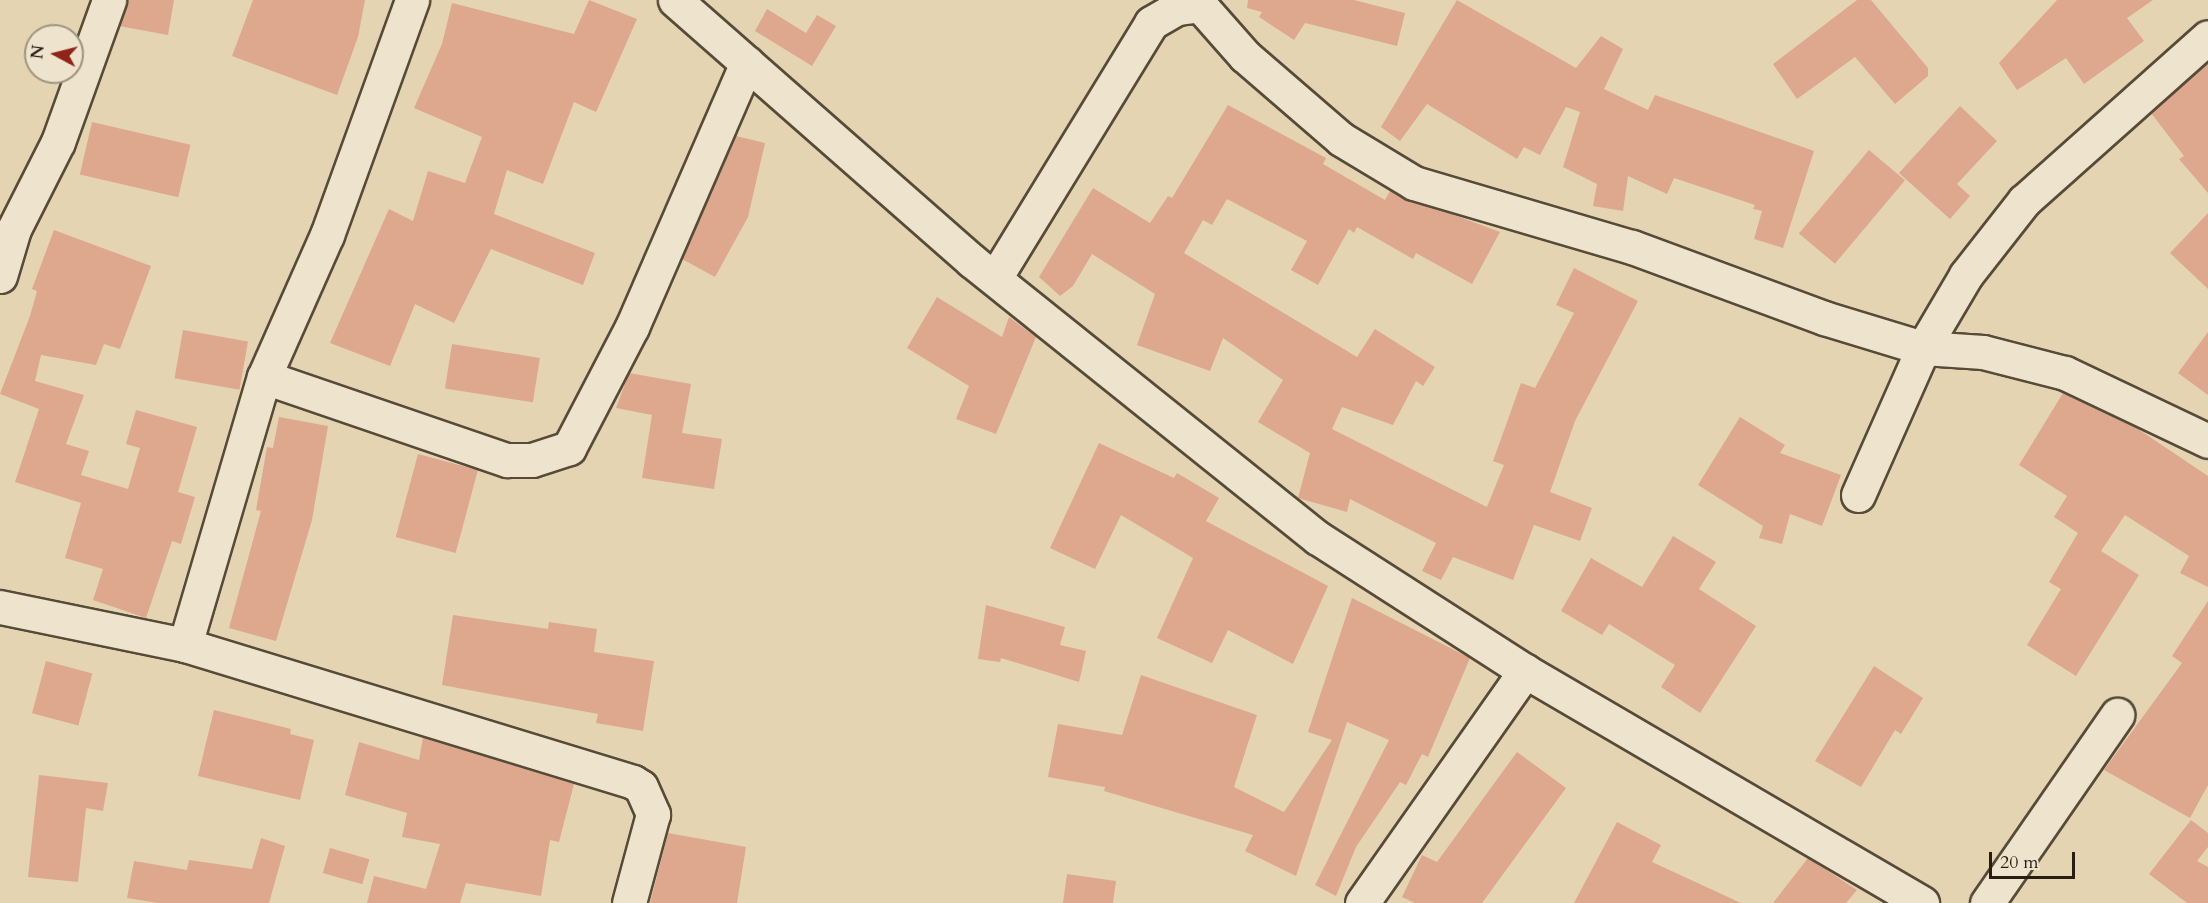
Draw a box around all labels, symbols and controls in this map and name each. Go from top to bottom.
north arrow [24,24,84,84]
text: N [26,44,50,60]
scale bar [1992,840,2078,878]
text: 20 m [2000,850,2039,875]

